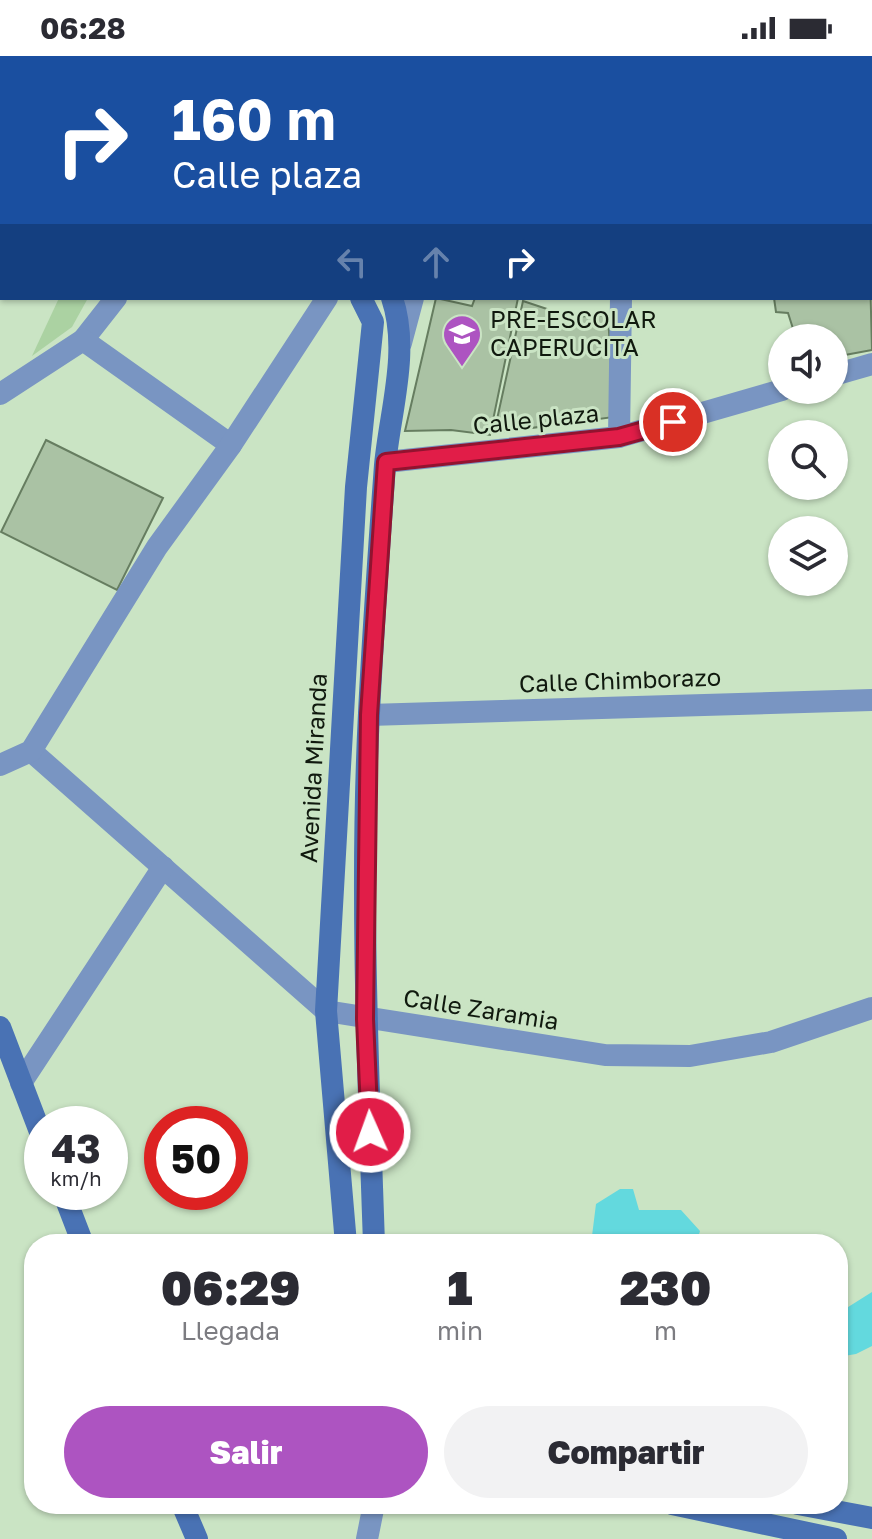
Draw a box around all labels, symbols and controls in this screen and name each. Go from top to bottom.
text: 06:28 [40,10,126,46]
text: 160 m [172,85,336,152]
icon: right [40,88,144,192]
text: Calle plaza [172,153,362,196]
icon: left [330,240,374,284]
icon: ahead [414,240,458,284]
icon: right [498,240,542,284]
place label: PRE-ESCOLAR CAPERUCITA [490,304,657,361]
school or university icon: PRE-ESCOLAR CAPERUCITA [441,313,483,368]
map controls [768,324,848,596]
button: sound [768,324,848,404]
pin [639,388,707,456]
street label: Calle plaza [471,397,600,440]
icon: arrive [651,400,695,444]
button: search [768,420,848,500]
button: layers [768,516,848,596]
street label: Calle Chimborazo [518,661,721,698]
street label: Avenida Miranda [293,672,332,863]
street label: Calle Zaramia [402,982,561,1035]
position arrow [328,1090,412,1174]
speed limit sign: 50 [144,1106,248,1210]
text: 43 [51,1124,101,1172]
text: km/h [51,1166,101,1190]
text: 06:29 [161,1258,300,1316]
text: 1 [447,1258,473,1316]
text: 230 [620,1258,711,1316]
text: Llegada [181,1315,280,1346]
text: min [437,1315,483,1346]
text: m [654,1315,677,1346]
button: Salir [64,1406,428,1498]
button: Compartir [444,1406,808,1498]

